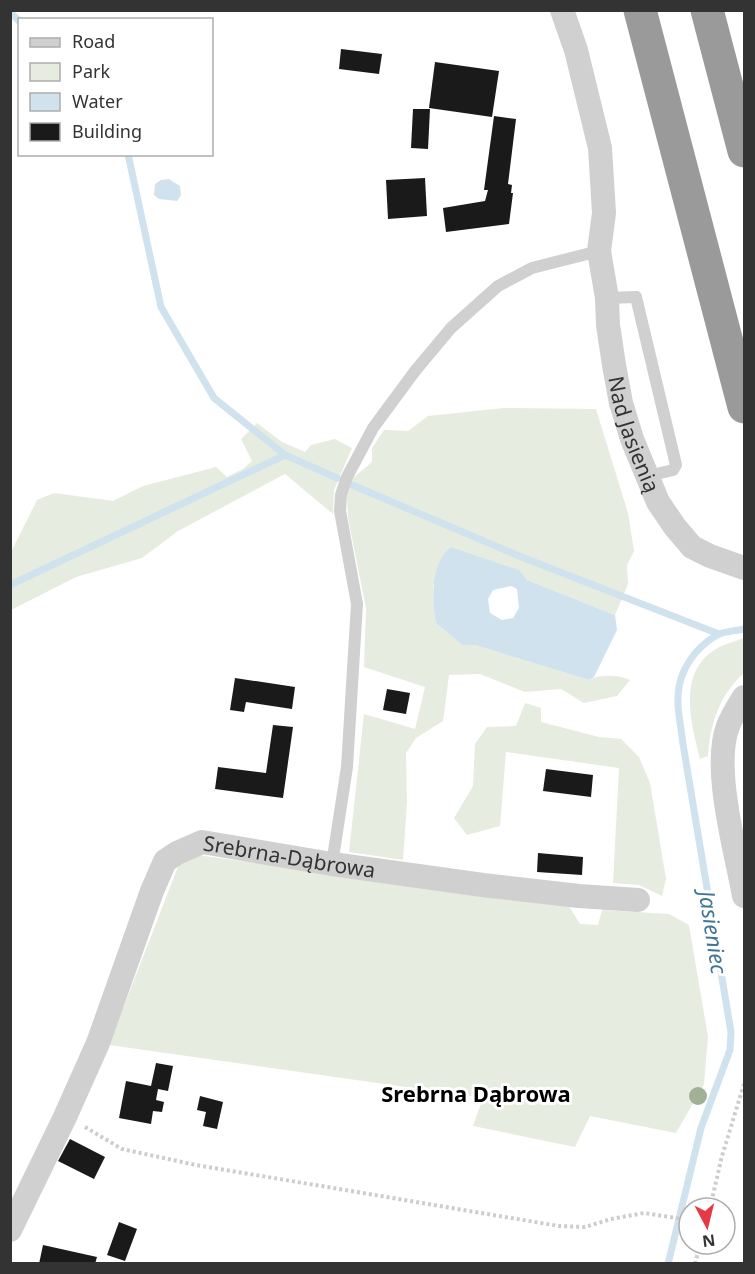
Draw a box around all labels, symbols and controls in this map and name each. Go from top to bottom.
legend [18,18,213,156]
text: Road [72,29,115,53]
text: Park [72,59,110,83]
text: Water [72,89,123,113]
text: Building [72,119,142,143]
street label: Nad Jasienią [602,374,666,497]
street label: Srebrna-Dąbrowa [201,828,377,884]
water label: Jasieniec [692,884,736,977]
district label: Srebrna Dąbrowa [381,1078,571,1108]
north arrow [677,1196,737,1256]
text: N [701,1229,717,1253]

